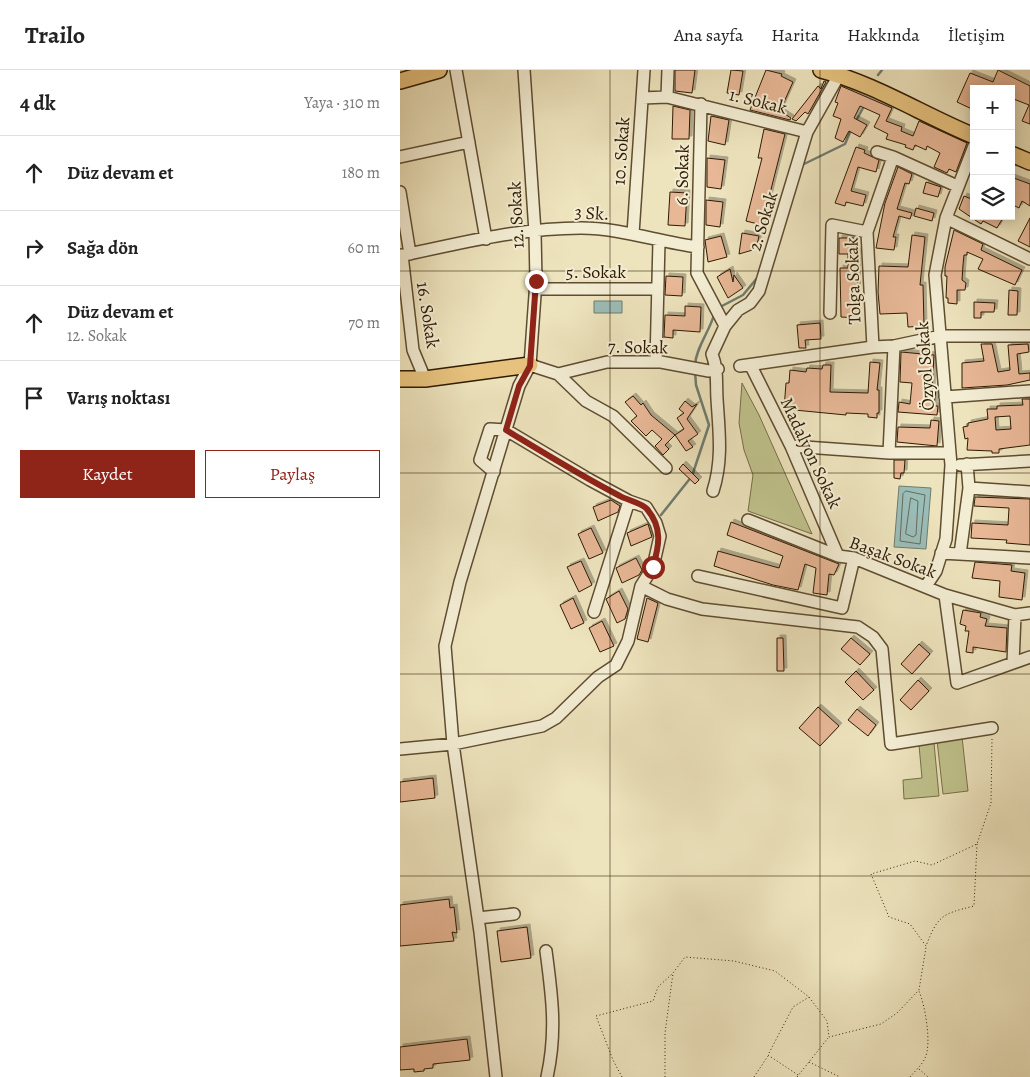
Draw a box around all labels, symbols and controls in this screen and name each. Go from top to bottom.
text: Trailo [25,19,85,51]
text: Ana sayfa [674,23,743,47]
text: Harita [771,23,819,47]
text: Hakkında [847,23,920,47]
text: İletişim [948,23,1005,47]
street label: 1. Sokak [727,82,790,120]
map controls [970,85,1015,220]
button: + [970,85,1015,130]
text: 4 dk [20,89,56,117]
text: Yaya · 310 m [304,92,380,114]
street label: 10. Sokak [607,116,635,186]
button: − [970,130,1015,175]
street label: 6. Sokak [669,144,695,206]
icon: ahead [20,159,48,187]
text: Düz devam et [67,160,174,186]
text: 180 m [342,162,380,184]
button: layers [970,175,1015,220]
street label: 12. Sokak [502,181,530,249]
street label: 2. Sokak [743,188,783,254]
street label: 3 Sk. [574,200,610,226]
icon: right [20,234,48,262]
text: Sağa dön [67,235,139,261]
text: 60 m [348,237,380,259]
street label: Tolga Sokak [839,237,867,325]
street label: 5. Sokak [566,260,626,284]
route end [525,270,548,293]
street label: 16. Sokak [411,280,445,350]
text: Düz devam et [67,299,174,325]
icon: ahead [20,309,48,337]
text: 70 m [348,312,380,334]
street label: Özyol Sokak [910,320,940,411]
text: 12. Sokak [67,325,127,347]
street label: 7. Sokak [608,334,668,360]
icon: arrive [20,384,48,412]
text: Varış noktası [67,385,170,411]
street label: Madalyon Sokak [775,394,847,513]
button: Kaydet [20,450,195,498]
button: Paylaş [205,450,380,498]
street label: Başak Sokak [846,530,940,584]
route start [642,556,665,579]

